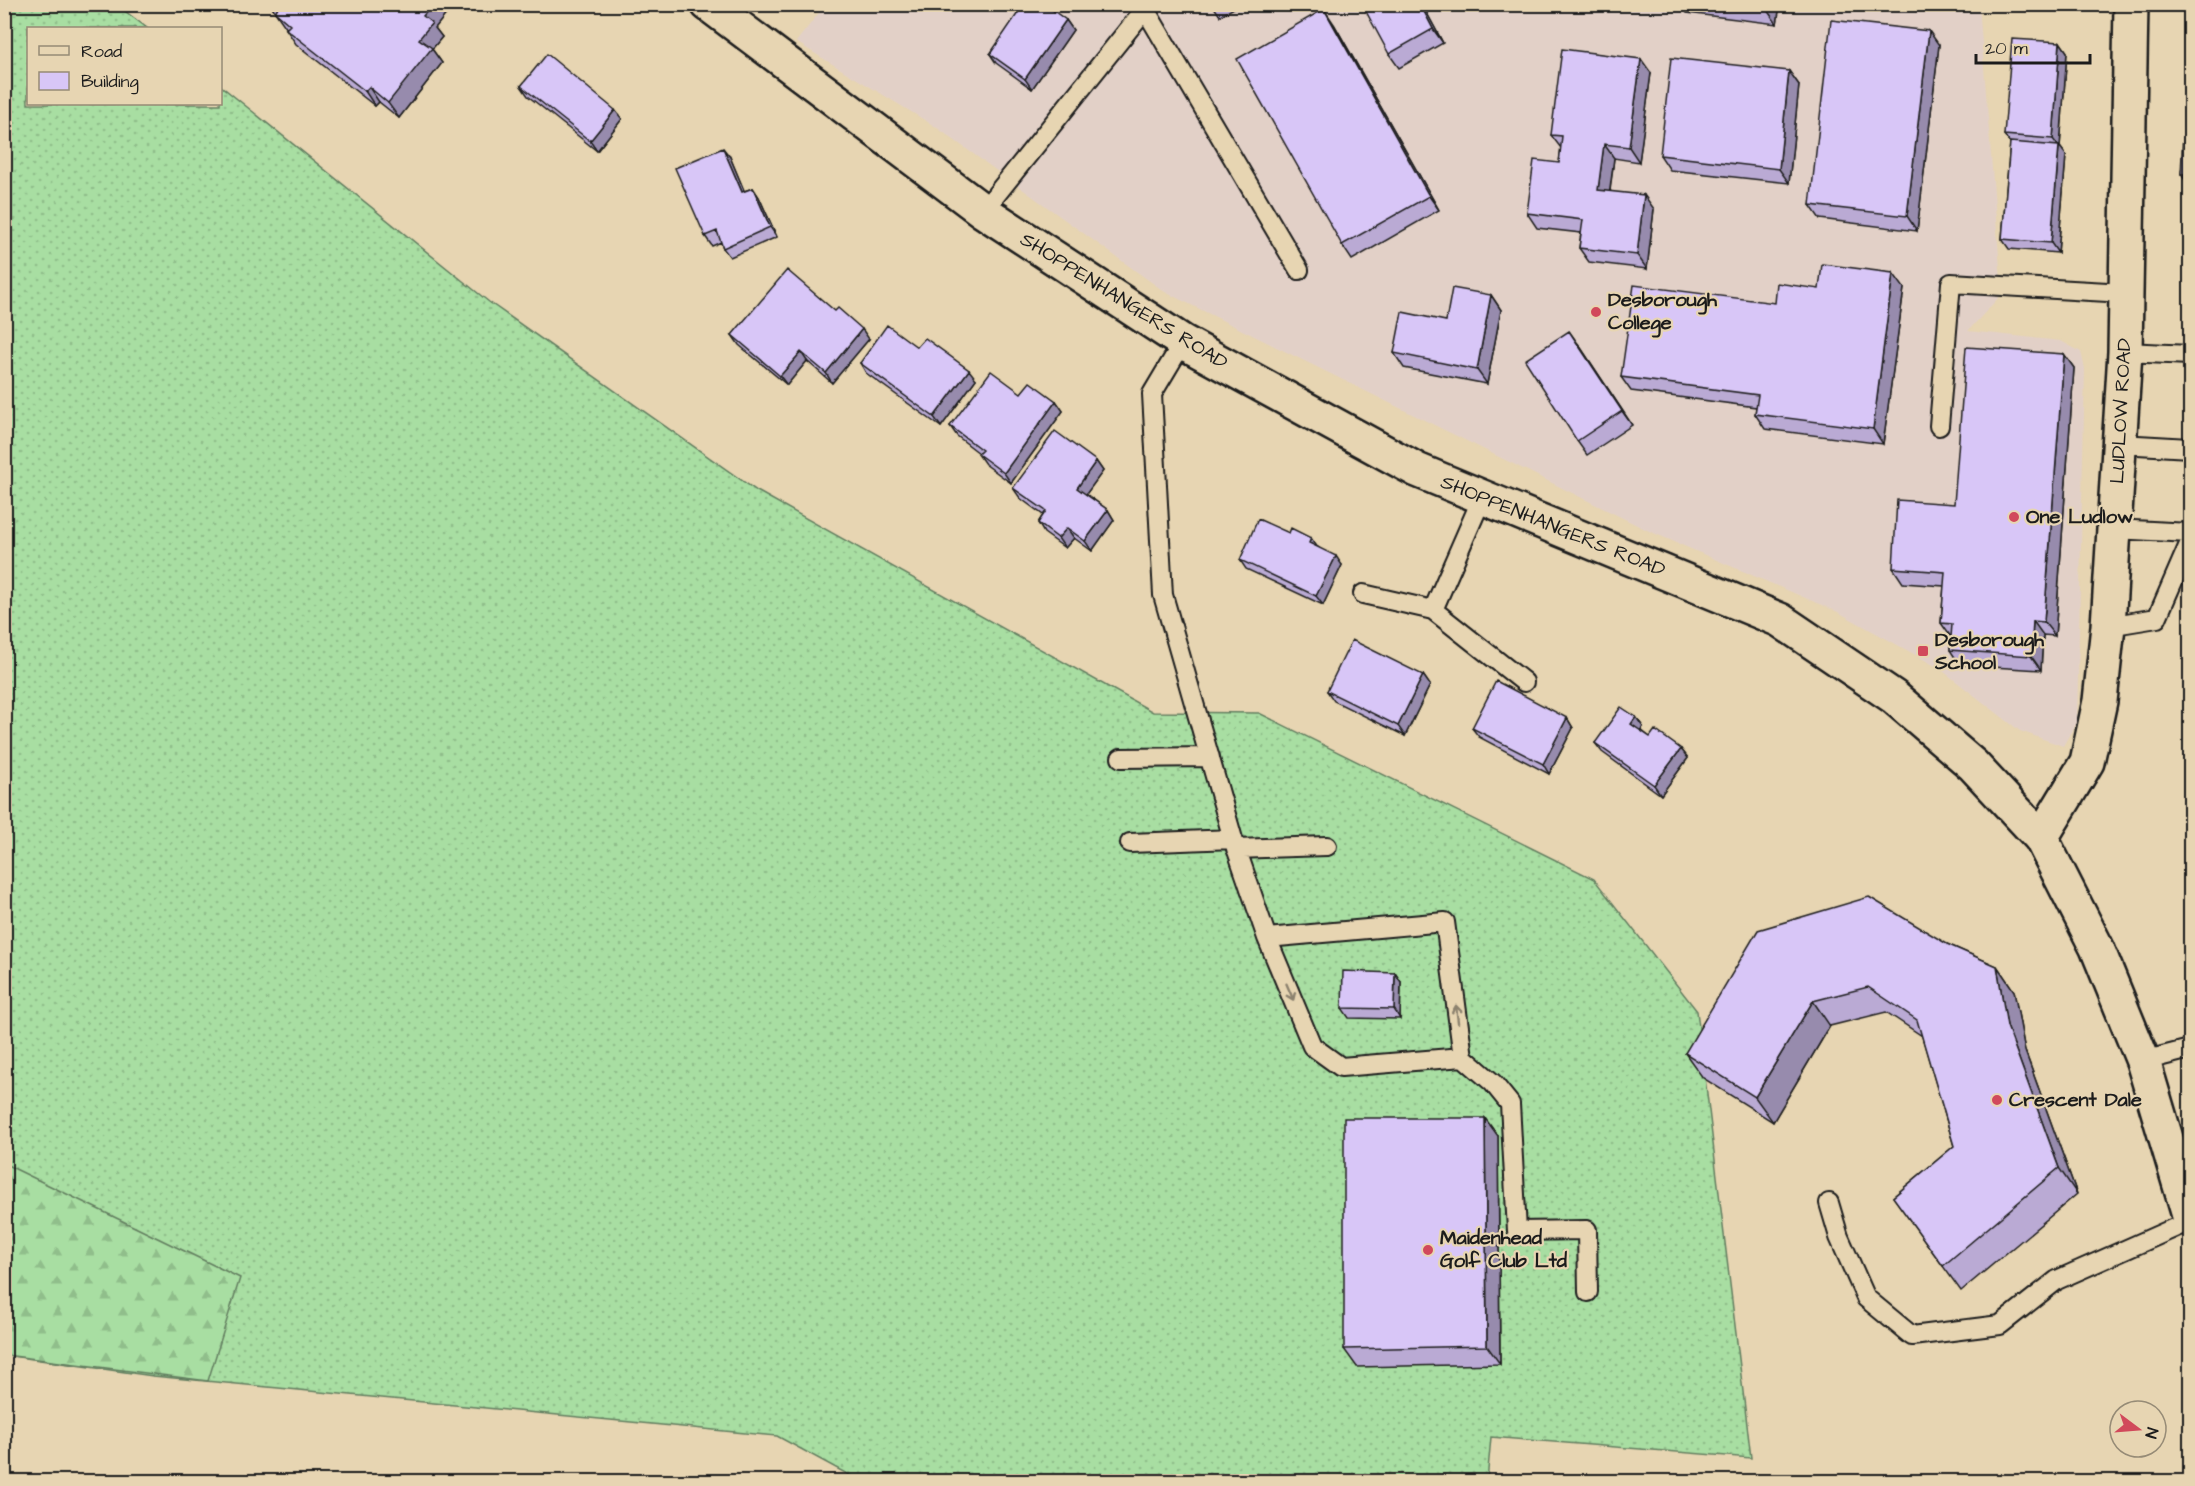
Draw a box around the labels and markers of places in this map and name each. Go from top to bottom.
place label: Desborough College [1608,286,1718,338]
marker: Desborough College [1589,305,1603,319]
place label: One Ludlow [2026,503,2133,531]
marker: One Ludlow [2007,510,2021,524]
place label: Desborough School [1934,626,2045,677]
marker: Desborough School [1916,644,1930,658]
place label: Crescent Dale [2009,1086,2142,1114]
marker: Crescent Dale [1990,1093,2004,1107]
place label: Maidenhead Golf Club Ltd [1440,1224,1568,1275]
marker: Maidenhead Golf Club Ltd [1421,1243,1435,1257]

